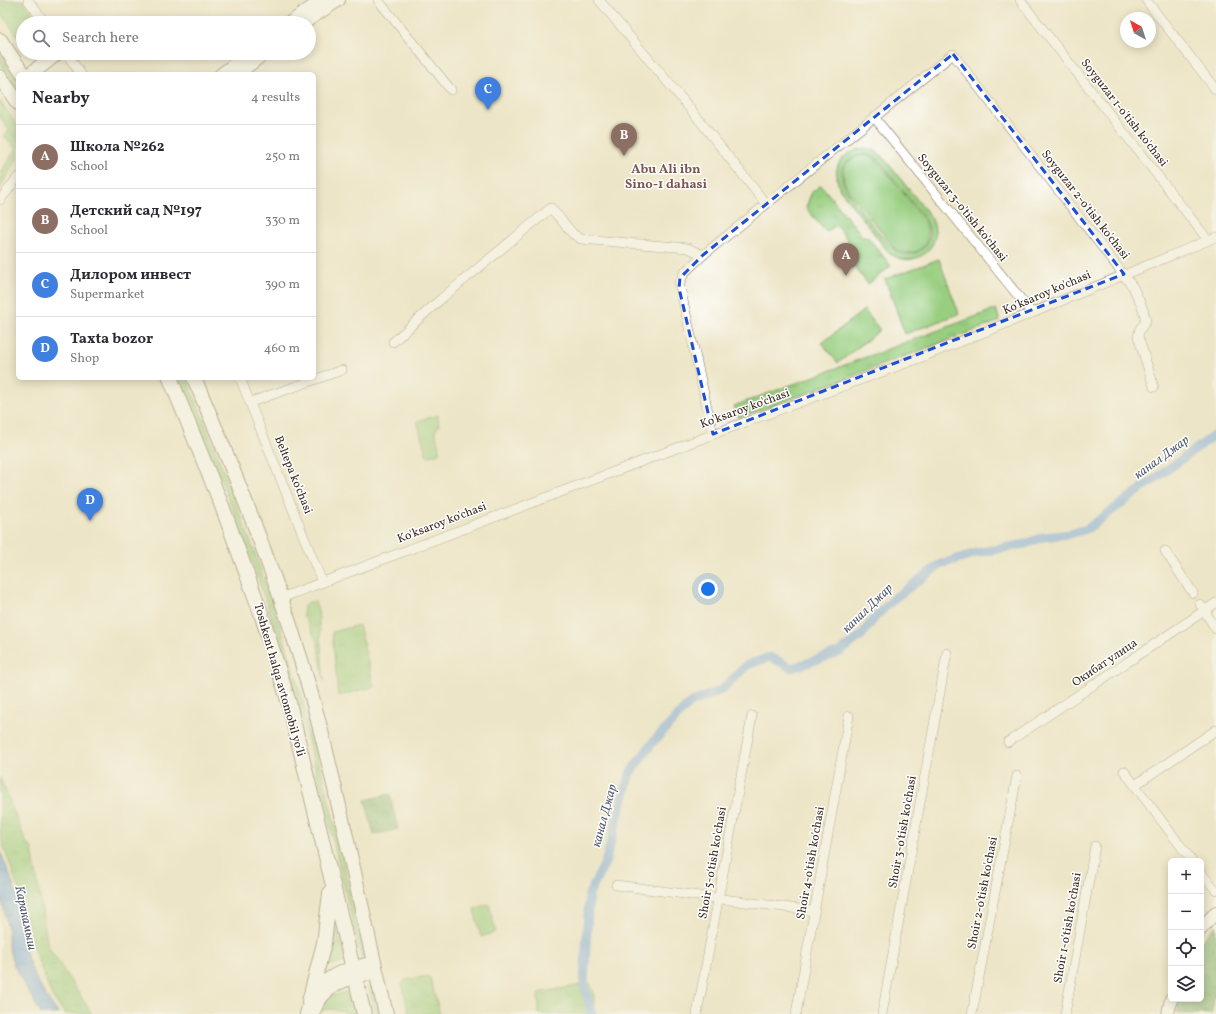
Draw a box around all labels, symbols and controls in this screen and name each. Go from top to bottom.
north arrow [1120,12,1156,48]
search box [16,16,316,60]
icon: search [30,27,52,49]
text: Search here [62,28,139,49]
street label: Soyguzar 1-o'tish ko'chasi [1077,56,1171,170]
pin: C [475,77,501,110]
text: Nearby [32,87,90,110]
text: 4 results [251,89,300,107]
pin: B [611,123,637,156]
text: Школа №262 [70,137,165,158]
street label: Soyguzar 2-o'tish ko'chasi [1037,147,1133,263]
text: A [40,148,50,166]
text: 250 m [265,148,300,166]
street label: Soyguzar 3-o'tish ko'chasi [913,151,1011,266]
text: School [70,158,108,176]
district label: Abu Ali ibn Sino-1 dahasi [625,161,707,194]
text: Детский сад №197 [70,201,202,222]
text: B [41,212,49,230]
text: 330 m [265,212,300,230]
text: School [70,222,108,240]
pin: A [833,243,859,276]
text: Дилором инвест [70,265,191,286]
street label: Ko'ksaroy ko'chasi [1000,267,1094,319]
text: C [41,276,49,294]
text: 390 m [265,276,300,294]
text: Supermarket [70,286,145,304]
text: Taxta bozor [70,329,153,350]
text: D [40,340,50,358]
text: 460 m [264,340,300,358]
text: Shop [70,350,99,368]
street label: Ko'ksaroy ko'chasi [698,385,792,433]
water label: канал Джар [1131,432,1193,484]
street label: Beltepa ko'chasi [270,434,316,517]
pin: D [77,488,103,521]
street label: Ko'ksaroy ko'chasi [395,499,489,547]
your location [698,579,718,599]
water label: канал Джар [839,580,897,638]
street label: Toshkent halqa avtomobil yo'li [249,601,309,759]
street label: Окибат улица [1069,635,1141,691]
street label: Shoir 3-o'tish ko'chasi [885,774,921,890]
water label: канал Джар [588,783,622,849]
street label: Shoir 5-o'tish ko'chasi [695,805,731,920]
street label: Shoir 4-o'tish ko'chasi [793,805,829,921]
street label: Shoir 2-o'tish ko'chasi [964,835,1002,951]
map controls [1168,858,1204,1002]
button: + [1168,858,1204,894]
street label: Shoir 1-o'tish ko'chasi [1050,871,1086,985]
water label: Каракамыш [9,884,41,952]
button: − [1168,894,1204,930]
button: locate [1168,930,1204,966]
button: layers [1168,966,1204,1002]

